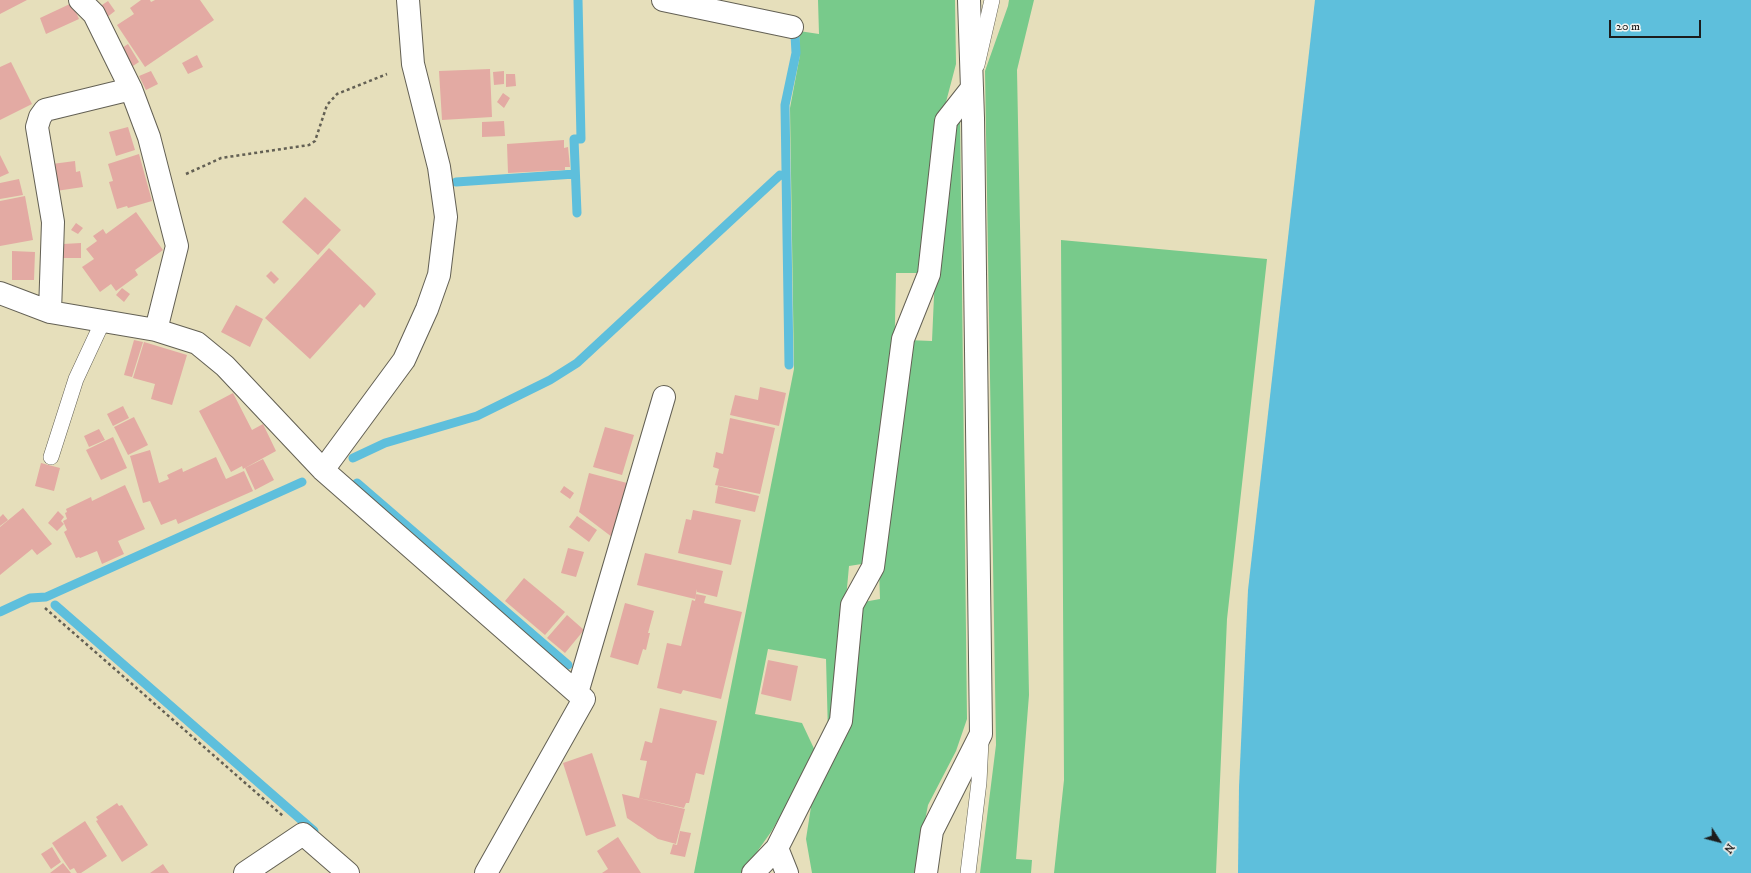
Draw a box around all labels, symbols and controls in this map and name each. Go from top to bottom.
scale bar [1611,12,1703,38]
text: 20 m [1616,19,1640,34]
north arrow [1699,821,1739,861]
text: N [1720,840,1737,856]

